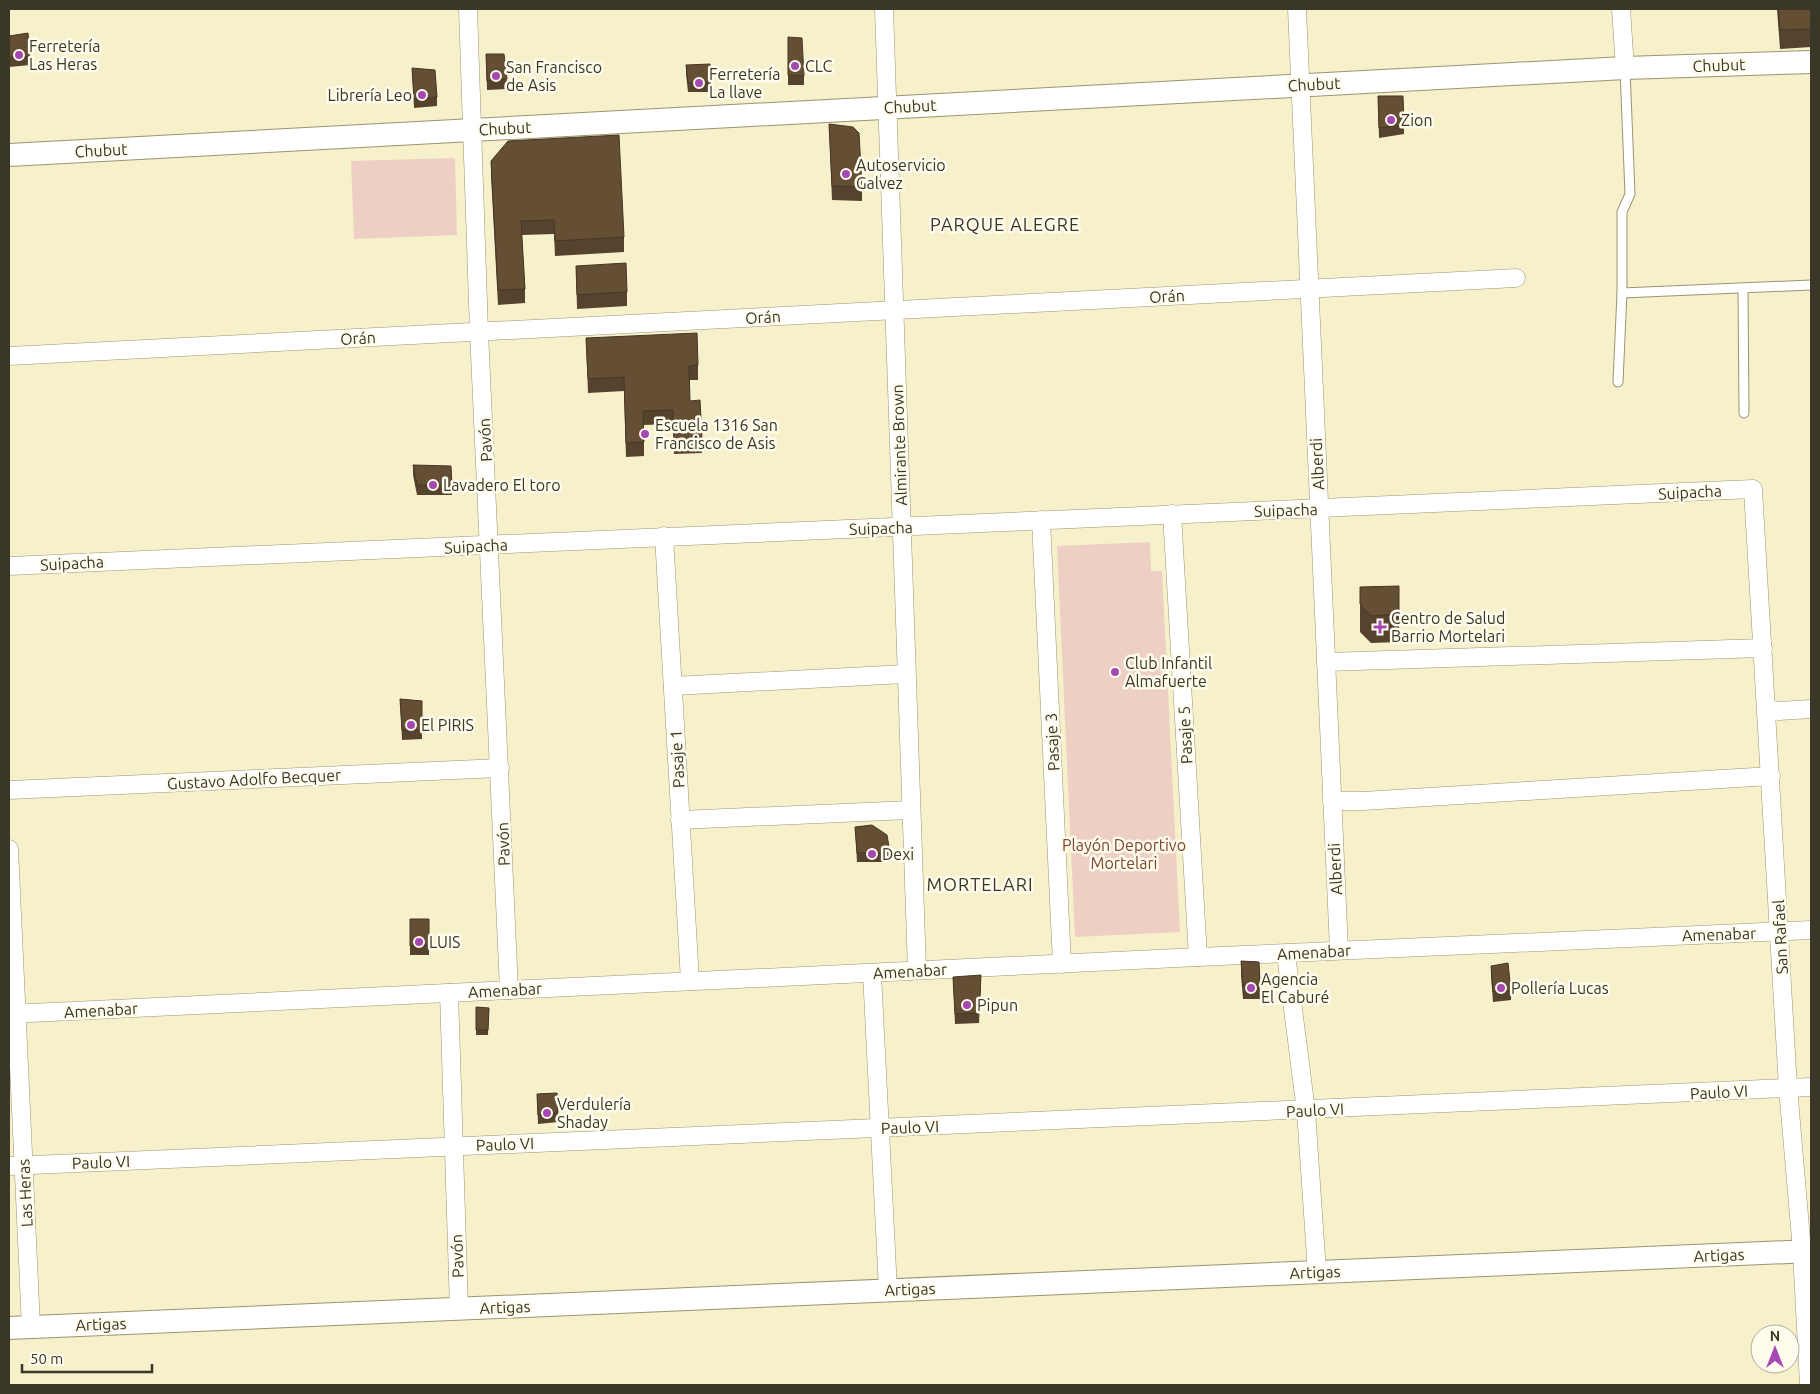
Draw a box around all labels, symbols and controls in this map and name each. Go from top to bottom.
place label: Ferretería Las Heras [29,37,100,73]
marker: Ferretería Las Heras [13,49,25,61]
street label: Chubut [1692,55,1746,75]
place label: CLC [805,57,832,75]
place label: San Francisco de Asis [506,58,602,94]
marker: CLC [789,60,801,72]
place label: Ferretería La llave [709,65,780,101]
marker: San Francisco de Asis [490,70,502,82]
street label: Chubut [1287,74,1342,94]
marker: Ferretería La llave [693,77,705,89]
place label: Librería Leo [328,86,412,104]
marker: Librería Leo [416,89,428,101]
street label: Chubut [883,96,938,116]
place label: Zion [1401,111,1433,129]
marker: Zion [1385,114,1397,126]
street label: Chubut [478,118,533,138]
street label: Chubut [74,140,129,160]
place label: Autoservicio Galvez [856,156,946,192]
marker: Autoservicio Galvez [840,168,852,180]
district label: PARQUE ALEGRE [930,214,1080,235]
street label: Orán [1149,286,1185,306]
street label: Orán [745,307,781,327]
street label: Orán [340,328,376,348]
street label: Almirante Brown [888,384,910,506]
place label: Escuela 1316 San Francisco de Asis [655,416,778,452]
street label: Pavón [475,418,495,462]
marker: Escuela 1316 San Francisco de Asis [639,428,651,440]
street label: Alberdi [1307,438,1327,490]
place label: Lavadero El toro [443,476,561,494]
marker: Lavadero El toro [427,479,439,491]
street label: Suipacha [1658,481,1722,503]
street label: Suipacha [1254,500,1318,520]
street label: Suipacha [849,518,913,538]
street label: Suipacha [444,535,508,557]
street label: Suipacha [40,552,104,574]
place label: Centro de Salud Barrio Mortelari [1391,609,1505,645]
marker: Centro de Salud Barrio Mortelari [1373,620,1387,634]
place label: Club Infantil Almafuerte [1125,654,1212,690]
marker: Club Infantil Almafuerte [1109,666,1121,678]
street label: Pasaje 5 [1174,705,1196,765]
street label: Pasaje 3 [1041,712,1063,772]
place label: El PIRIS [421,716,474,734]
marker: El PIRIS [405,719,417,731]
street label: Pasaje 1 [666,729,688,789]
street label: Gustavo Adolfo Becquer [167,765,341,793]
street label: Pavón [493,822,513,866]
park label: Playón Deportivo Mortelari [1062,836,1186,872]
street label: Alberdi [1325,843,1345,895]
place label: Dexi [882,845,914,863]
marker: Dexi [866,848,878,860]
district label: MORTELARI [926,874,1034,894]
street label: San Rafael [1769,899,1791,975]
street label: Amenabar [1682,924,1756,944]
place label: LUIS [429,933,460,951]
marker: LUIS [413,936,425,948]
street label: Amenabar [1277,941,1351,963]
street label: Amenabar [873,960,947,982]
place label: Agencia El Caburé [1261,970,1329,1006]
street label: Amenabar [468,979,542,1001]
place label: Pollería Lucas [1511,979,1609,997]
marker: Agencia El Caburé [1245,982,1257,994]
marker: Pollería Lucas [1495,982,1507,994]
place label: Pipun [977,996,1018,1014]
street label: Amenabar [64,999,138,1021]
marker: Pipun [961,999,973,1011]
street label: Paulo VI [1689,1081,1749,1103]
place label: Verdulería Shaday [557,1095,631,1131]
street label: Paulo VI [1285,1099,1345,1121]
marker: Verdulería Shaday [541,1107,553,1119]
street label: Paulo VI [881,1117,939,1137]
street label: Paulo VI [476,1134,534,1154]
street label: Paulo VI [72,1152,130,1172]
street label: Las Heras [14,1158,36,1228]
street label: Pavón [447,1234,467,1278]
street label: Artigas [1693,1245,1745,1265]
street label: Artigas [1289,1262,1341,1282]
street label: Artigas [884,1279,936,1299]
street label: Artigas [479,1297,531,1317]
street label: Artigas [75,1314,127,1334]
north arrow [1750,1324,1800,1374]
text: N [1770,1328,1780,1344]
scale bar [22,1342,152,1374]
text: 50 m [30,1350,63,1367]

